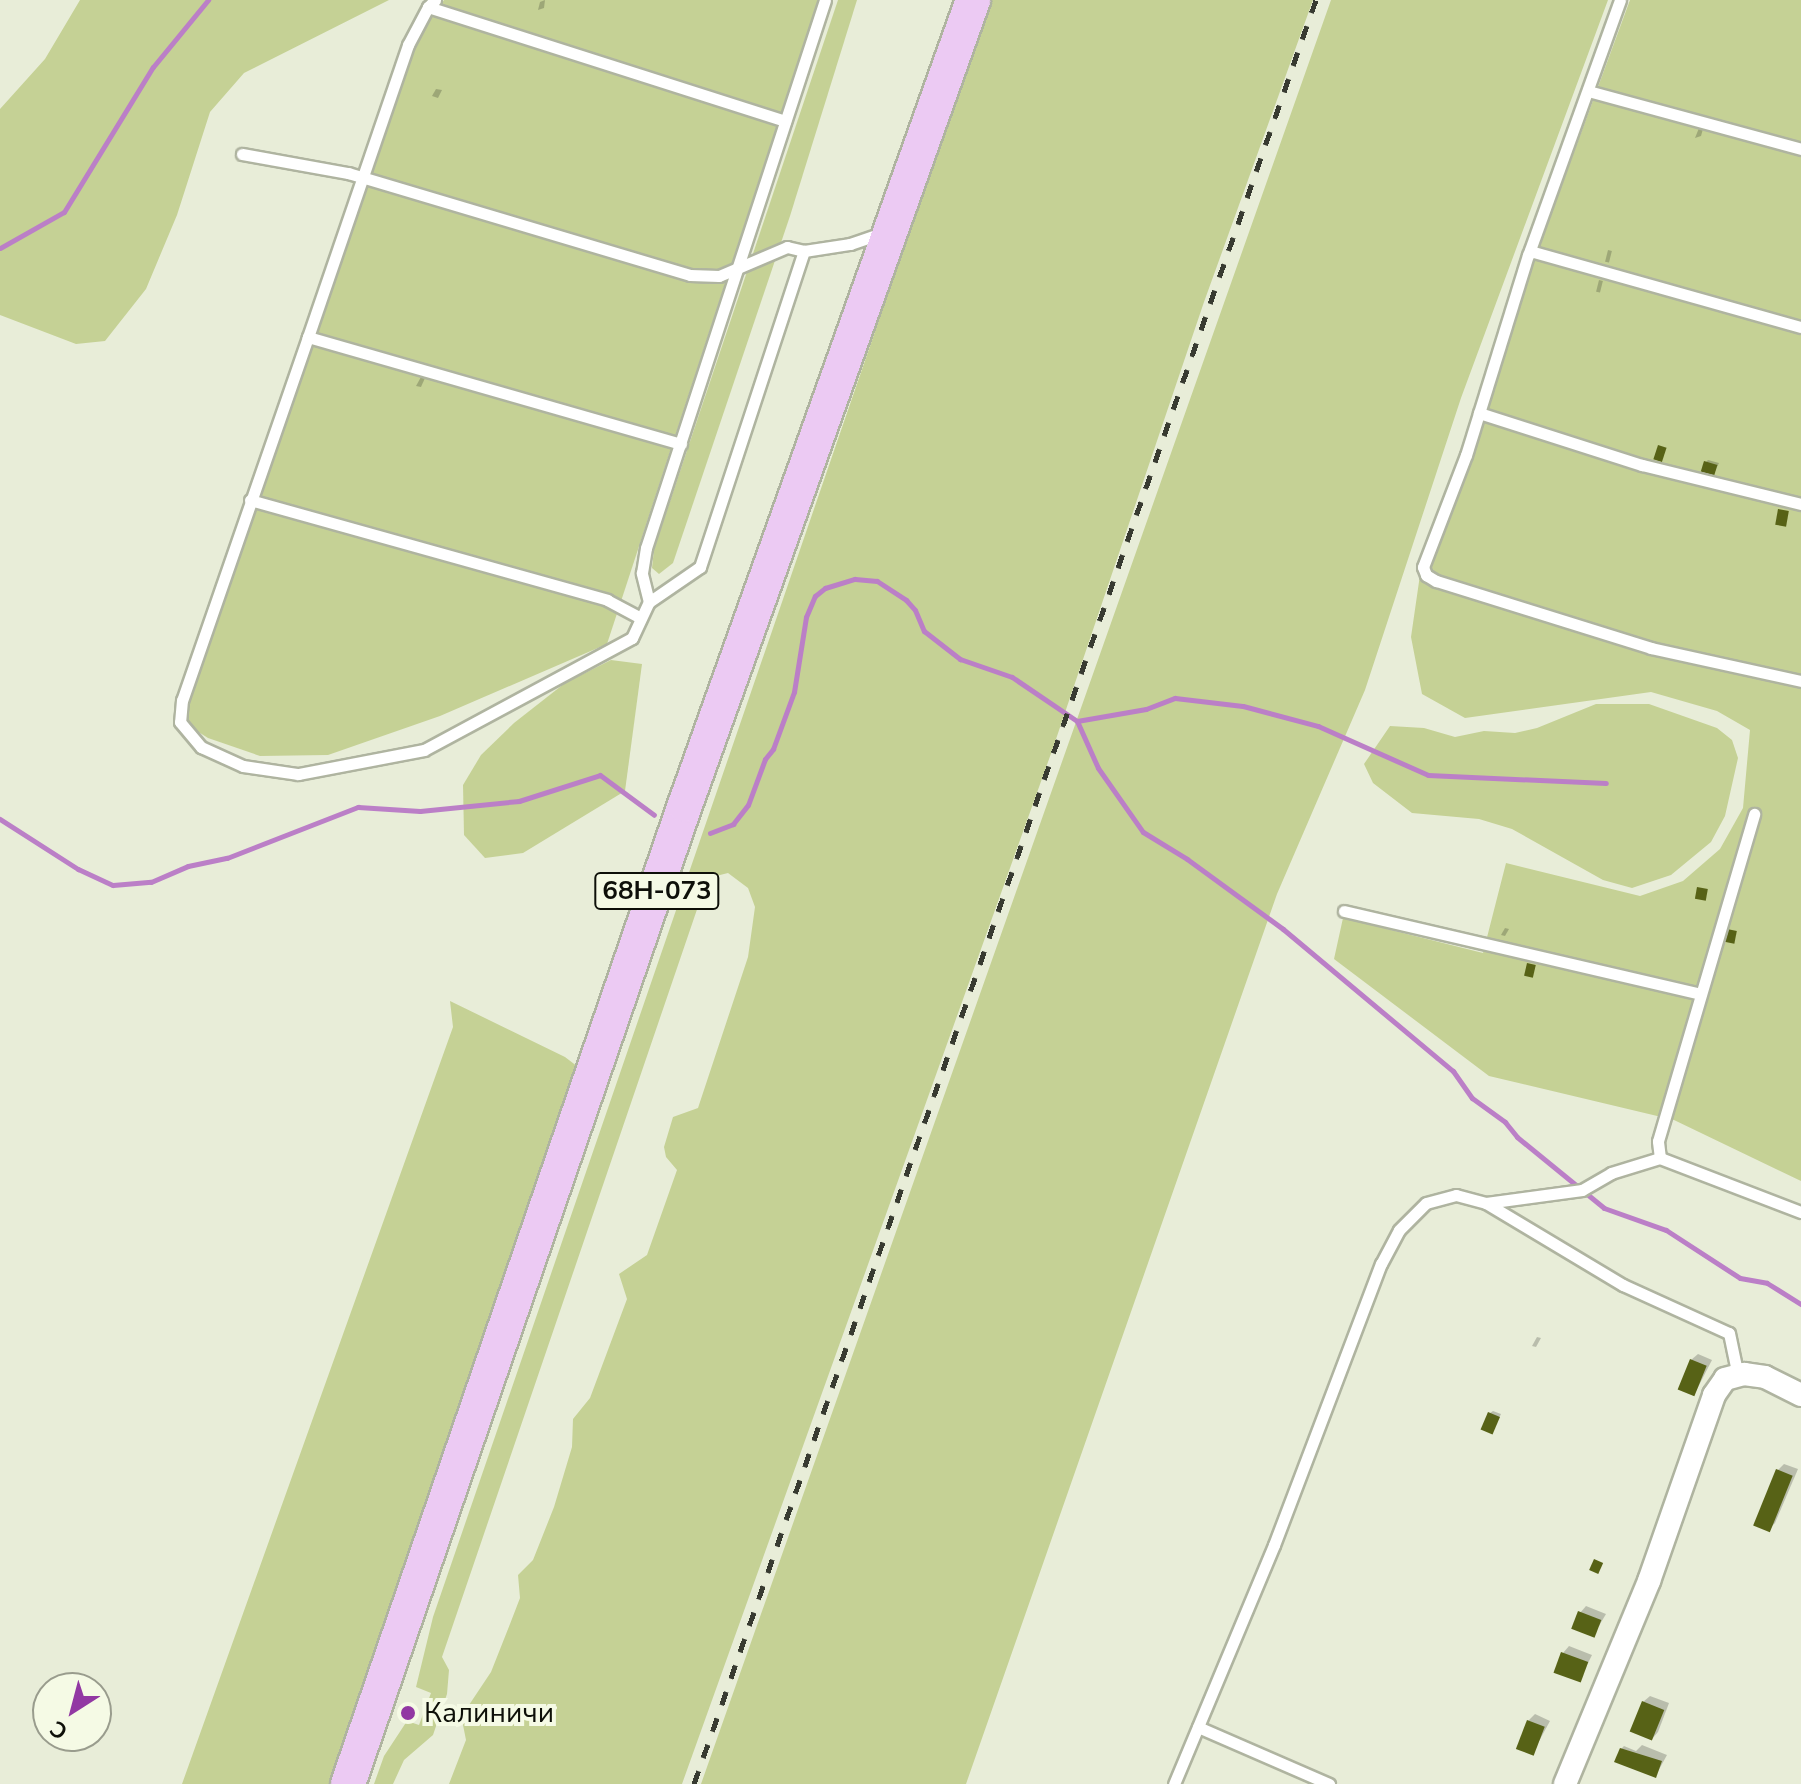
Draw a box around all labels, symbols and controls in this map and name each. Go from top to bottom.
road number: 68Н-073 [593,869,721,913]
north arrow [32,1672,112,1752]
place label: Калиничи [424,1696,554,1730]
marker: Калиничи [399,1704,417,1722]
text: С [44,1713,74,1746]

